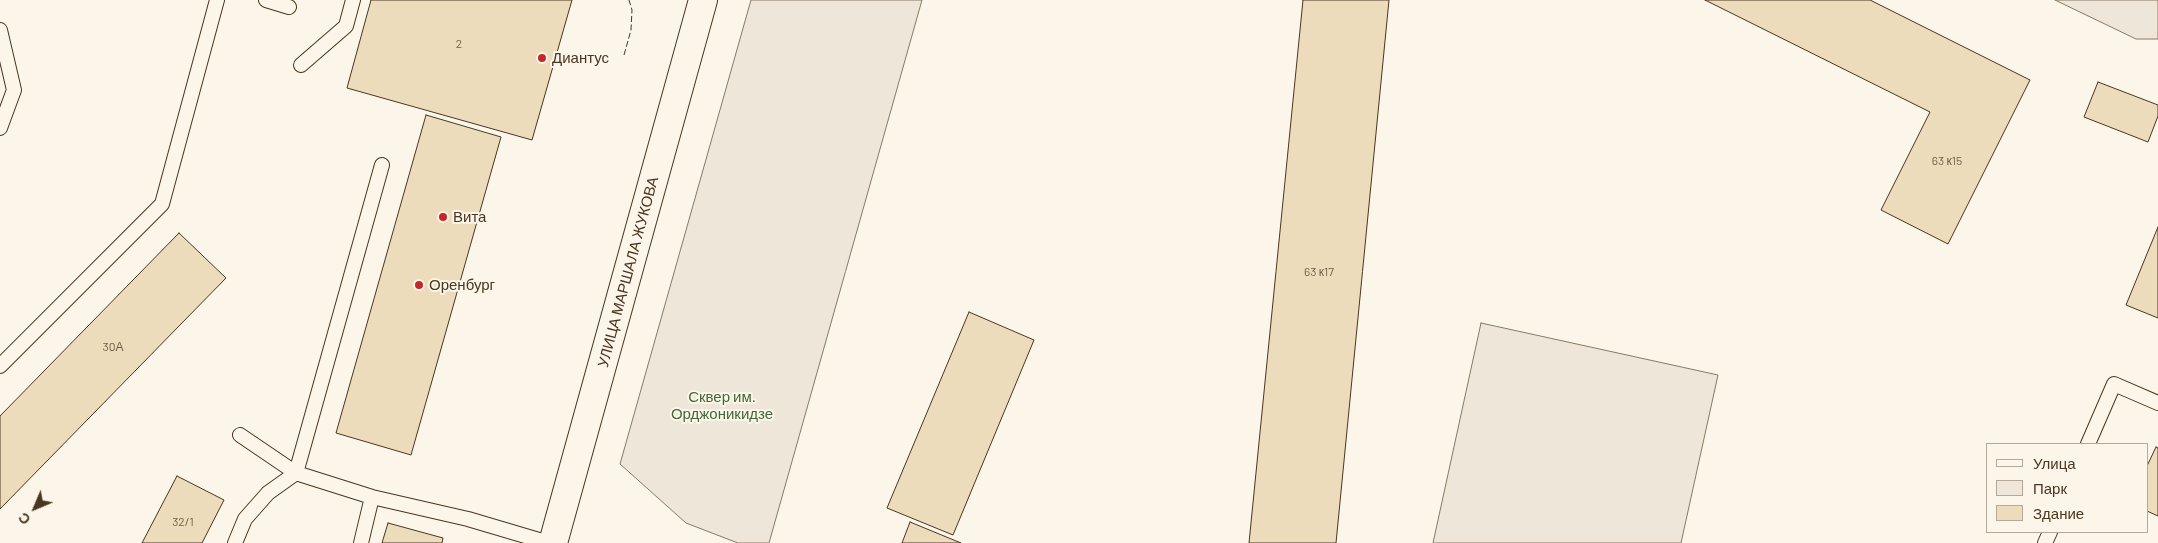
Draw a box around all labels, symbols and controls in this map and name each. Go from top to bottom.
house number: 2 [456,37,462,51]
place label: Диантус [552,49,609,67]
marker: Диантус [536,52,548,64]
house number: 63 к15 [1932,154,1962,168]
street label: УЛИЦА МАРШАЛА ЖУКОВА [594,175,662,369]
place label: Вита [453,208,486,226]
marker: Вита [437,211,449,223]
house number: 63 к17 [1304,265,1334,279]
place label: Оренбург [429,276,495,294]
marker: Оренбург [413,279,425,291]
house number: 30А [103,340,123,354]
park label: Сквер им. Орджоникидзе [671,388,773,423]
legend [1986,443,2148,533]
text: Улица [2033,454,2076,472]
text: Парк [2033,479,2067,497]
north arrow [10,483,60,533]
text: Здание [2033,504,2084,522]
text: С [14,509,34,529]
house number: 32/1 [172,515,194,529]

